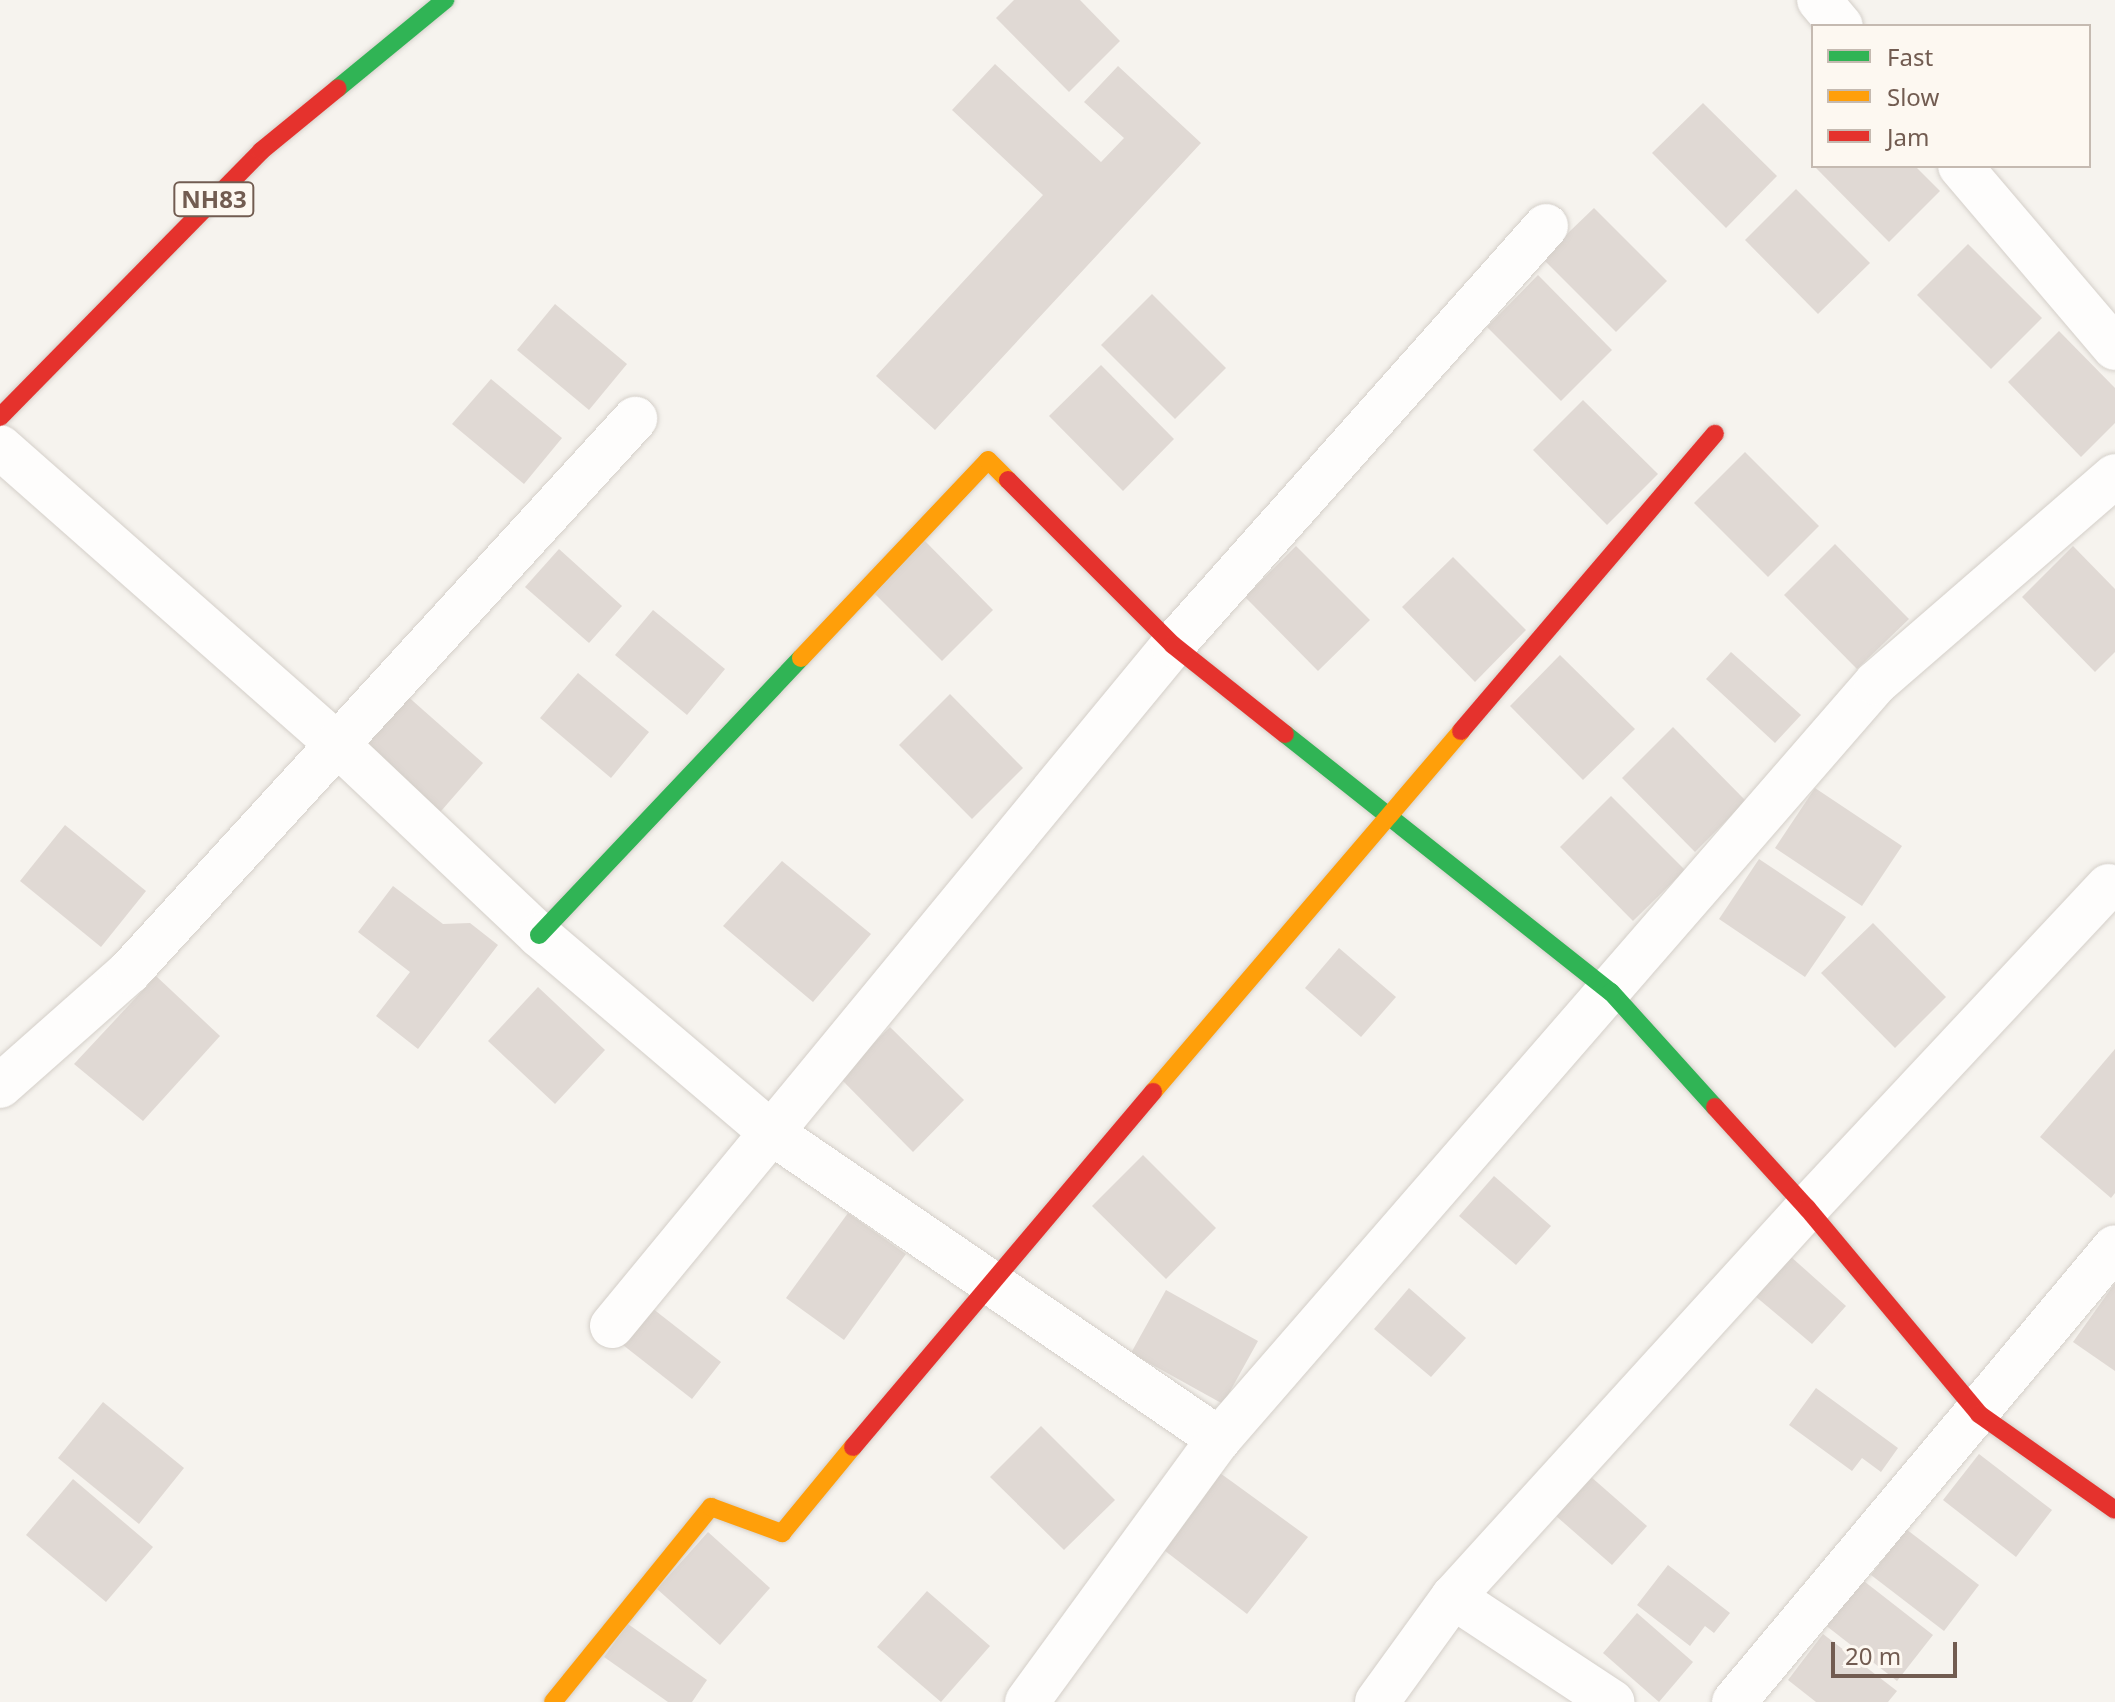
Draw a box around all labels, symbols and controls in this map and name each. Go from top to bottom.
legend [1811,24,2091,168]
text: Fast [1887,40,1933,73]
text: Slow [1887,80,1939,113]
text: Jam [1887,120,1929,153]
road number: NH83 [172,179,256,219]
scale bar [1835,1626,1961,1676]
text: 20 m [1845,1639,1901,1672]

